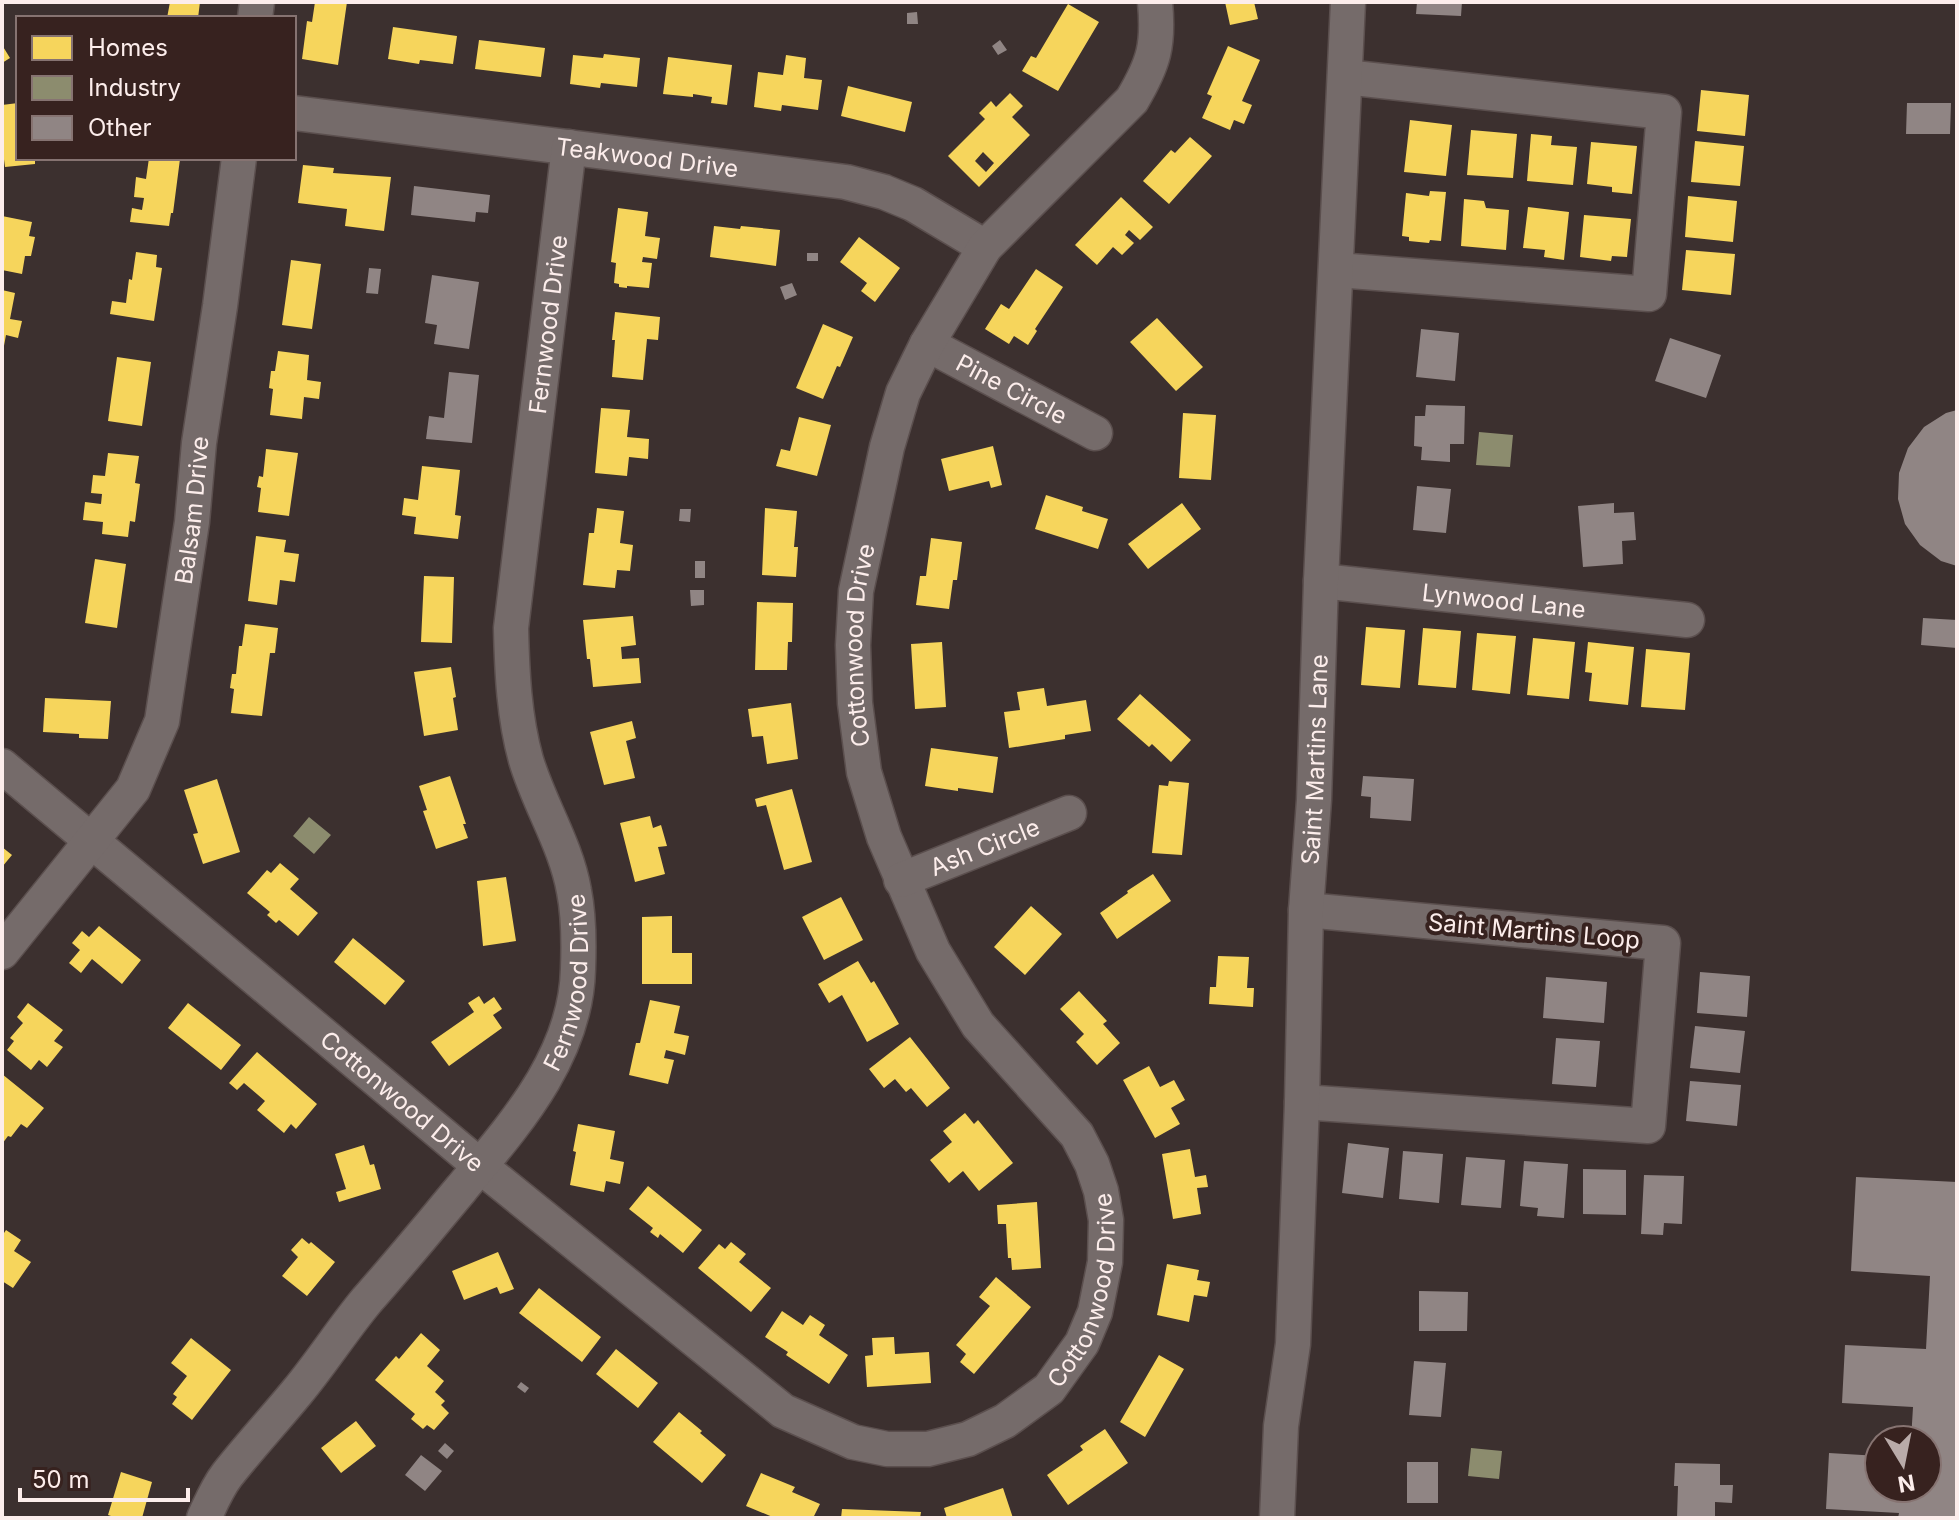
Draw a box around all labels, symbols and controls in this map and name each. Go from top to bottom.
legend [16,16,296,160]
text: Homes [88,33,168,62]
text: Industry [88,73,181,102]
text: Other [88,113,151,142]
street label: Teakwood Drive [554,131,740,183]
street label: Fernwood Drive [522,233,573,415]
street label: Pine Circle [951,348,1072,430]
street label: Balsam Drive [168,435,214,586]
street label: Cottonwood Drive [838,541,880,749]
street label: Lynwood Lane [1421,577,1587,624]
street label: Saint Martins Lane [1295,654,1333,866]
street label: Ash Circle [925,812,1044,882]
street label: Fernwood Drive [537,892,593,1076]
street label: Saint Martins Loop [1427,907,1641,955]
street label: Cottonwood Drive [315,1024,490,1178]
street label: Cottonwood Drive [1041,1191,1120,1393]
north arrow [1863,1424,1943,1504]
scale bar [20,1452,188,1502]
text: 50 m [32,1465,90,1494]
text: N [1896,1469,1917,1498]

